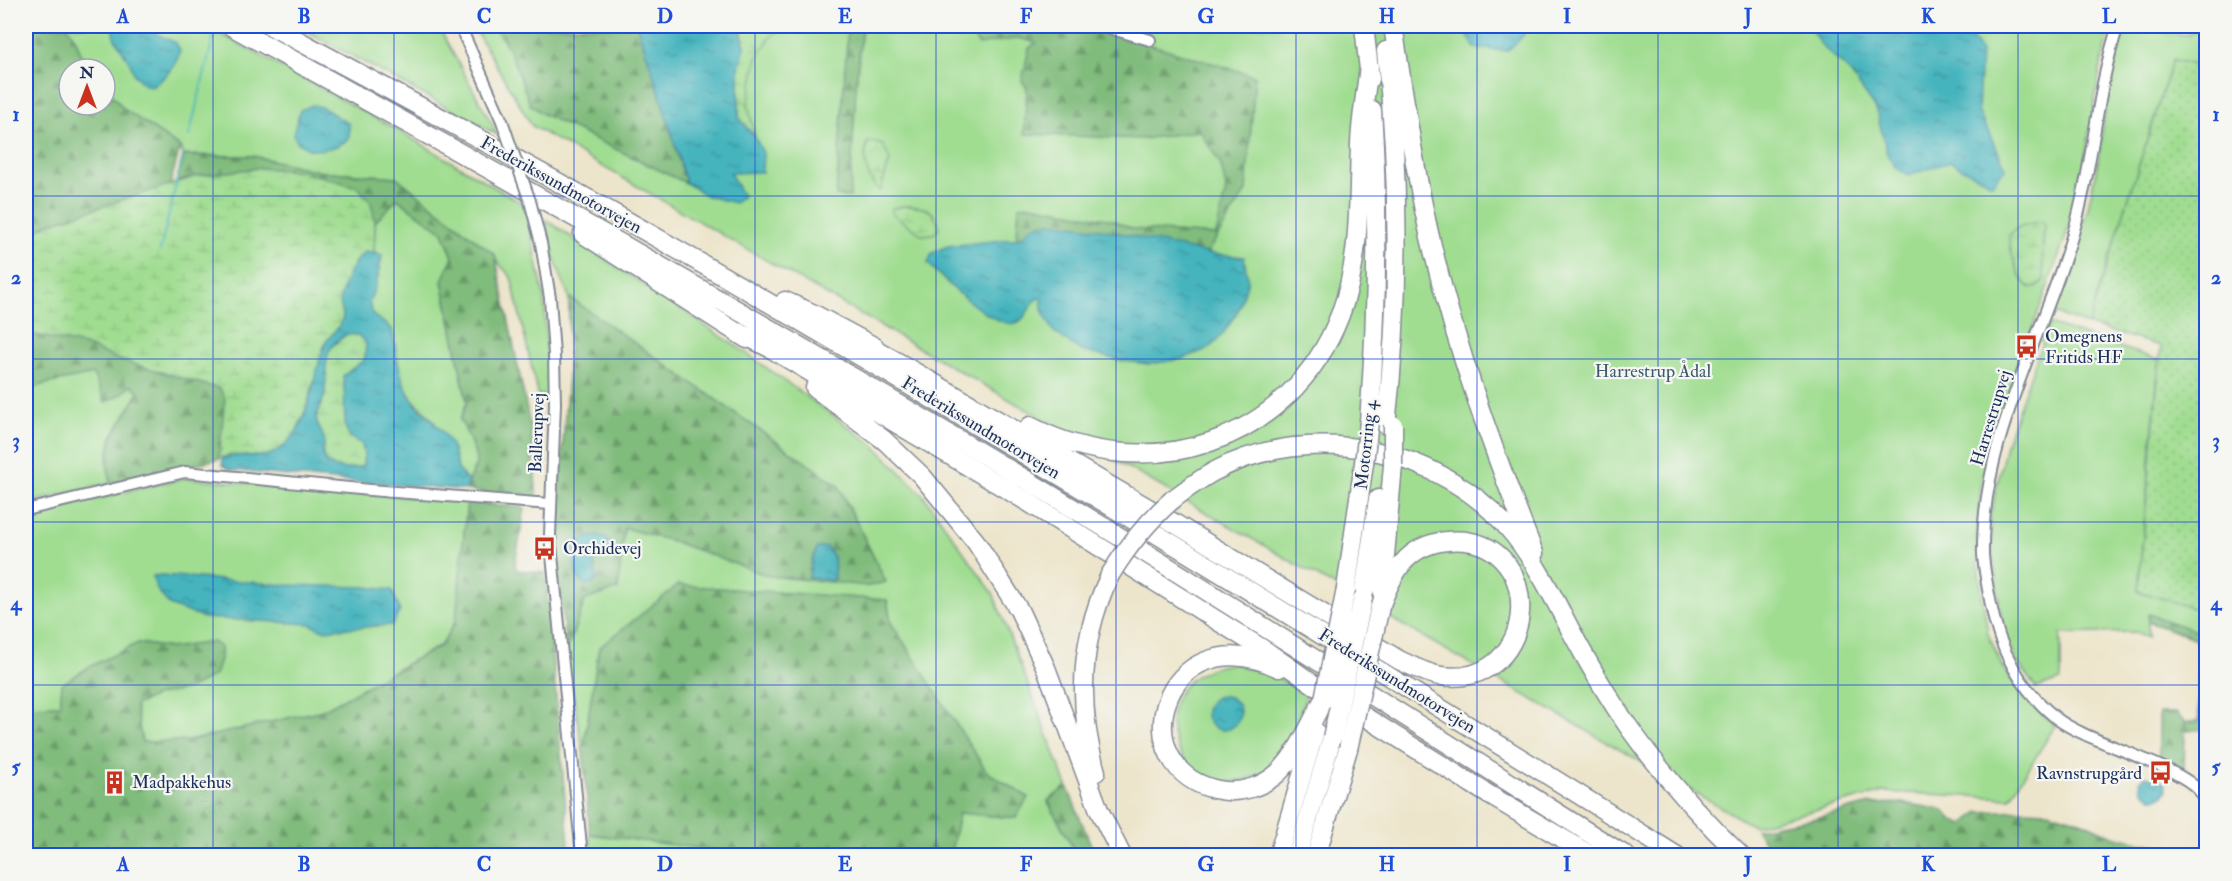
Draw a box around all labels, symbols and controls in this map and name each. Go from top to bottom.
text: A [116,4,130,29]
text: B [297,4,311,29]
text: C [477,4,491,29]
text: D [657,4,673,29]
text: E [838,4,853,29]
text: F [1020,4,1033,29]
text: G [1198,4,1215,29]
text: H [1379,4,1395,29]
text: I [1563,4,1571,29]
text: J [1743,4,1752,29]
text: K [1921,4,1936,29]
text: L [2102,4,2117,29]
north arrow [57,57,117,117]
text: N [79,63,95,83]
text: 1 [12,102,20,127]
text: 1 [2212,102,2220,127]
street label: Frederikssundmotorvejen [476,131,646,239]
text: 2 [11,265,21,290]
text: 2 [2211,265,2221,290]
place label: Omegnens Fritids HF [2045,325,2123,369]
bus stop icon: Omegnens Fritids HF [2014,333,2040,359]
park label: Harrestrup Ådal [1595,360,1712,383]
street label: Harrestrupvej [1965,367,2017,469]
street label: Frederikssundmotorvejen [897,372,1065,484]
street label: Ballerupvej [524,393,550,473]
street label: Motorring 4 [1350,398,1382,491]
text: 3 [12,428,20,453]
text: 3 [2212,428,2220,453]
bus stop icon: Orchidevej [532,535,558,561]
place label: Orchidevej [563,537,641,560]
text: 4 [10,591,23,616]
text: 4 [2210,591,2223,616]
street label: Frederikssundmotorvejen [1314,623,1480,739]
text: 5 [12,754,22,779]
text: 5 [2212,754,2222,779]
bus stop icon: Ravnstrupgård [2147,760,2173,786]
place label: Ravnstrupgård [2036,762,2142,785]
building icon: Madpakkehus [101,769,127,795]
place label: Madpakkehus [132,771,231,794]
text: A [116,852,130,877]
text: B [297,852,311,877]
text: C [477,852,491,877]
text: D [657,852,673,877]
text: E [838,852,853,877]
text: F [1020,852,1033,877]
text: G [1198,852,1215,877]
text: H [1379,852,1395,877]
text: I [1563,852,1571,877]
text: J [1743,852,1752,877]
text: K [1921,852,1936,877]
text: L [2102,852,2117,877]

